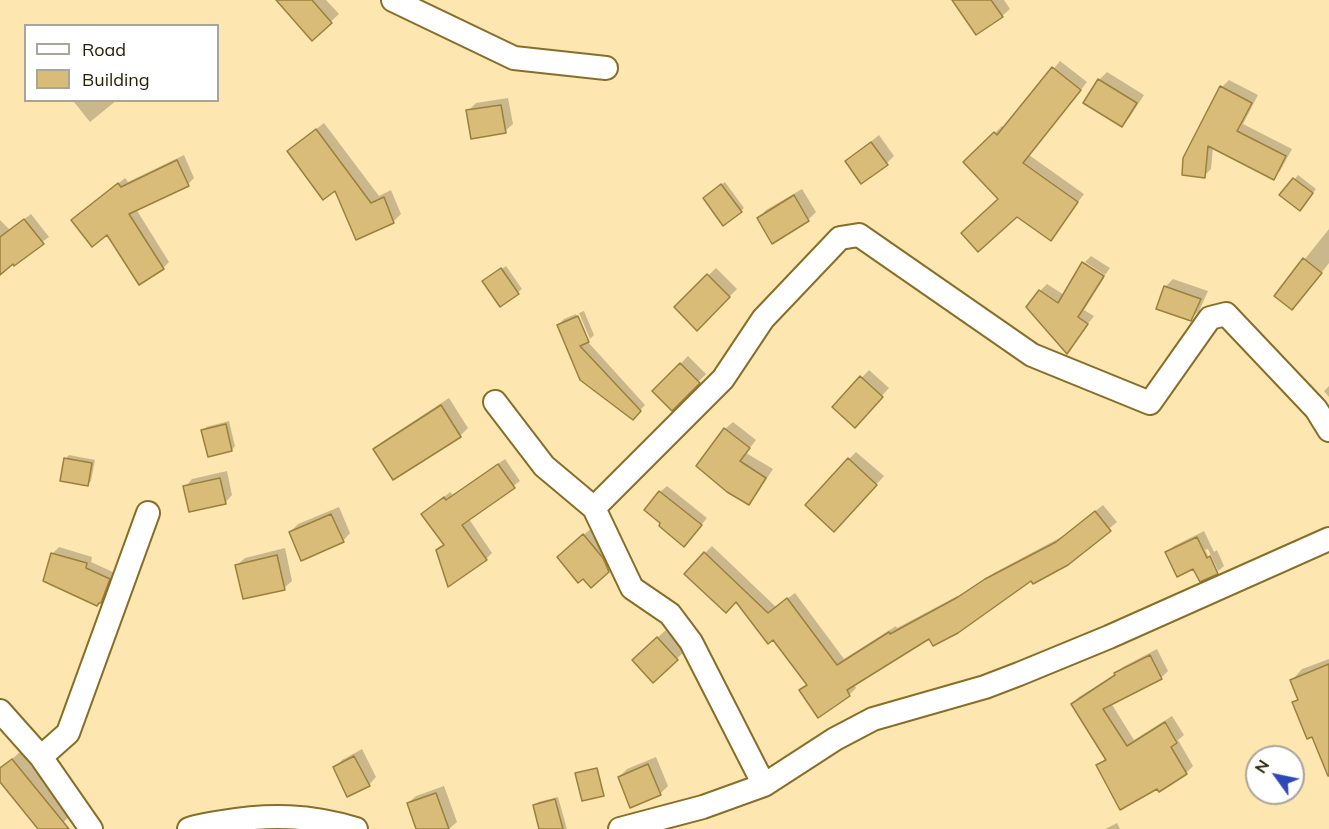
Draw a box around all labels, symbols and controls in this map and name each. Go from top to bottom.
legend [24,24,219,102]
text: Road [82,38,126,61]
text: Building [82,68,150,91]
north arrow [1245,745,1305,805]
text: N [1250,756,1273,777]

